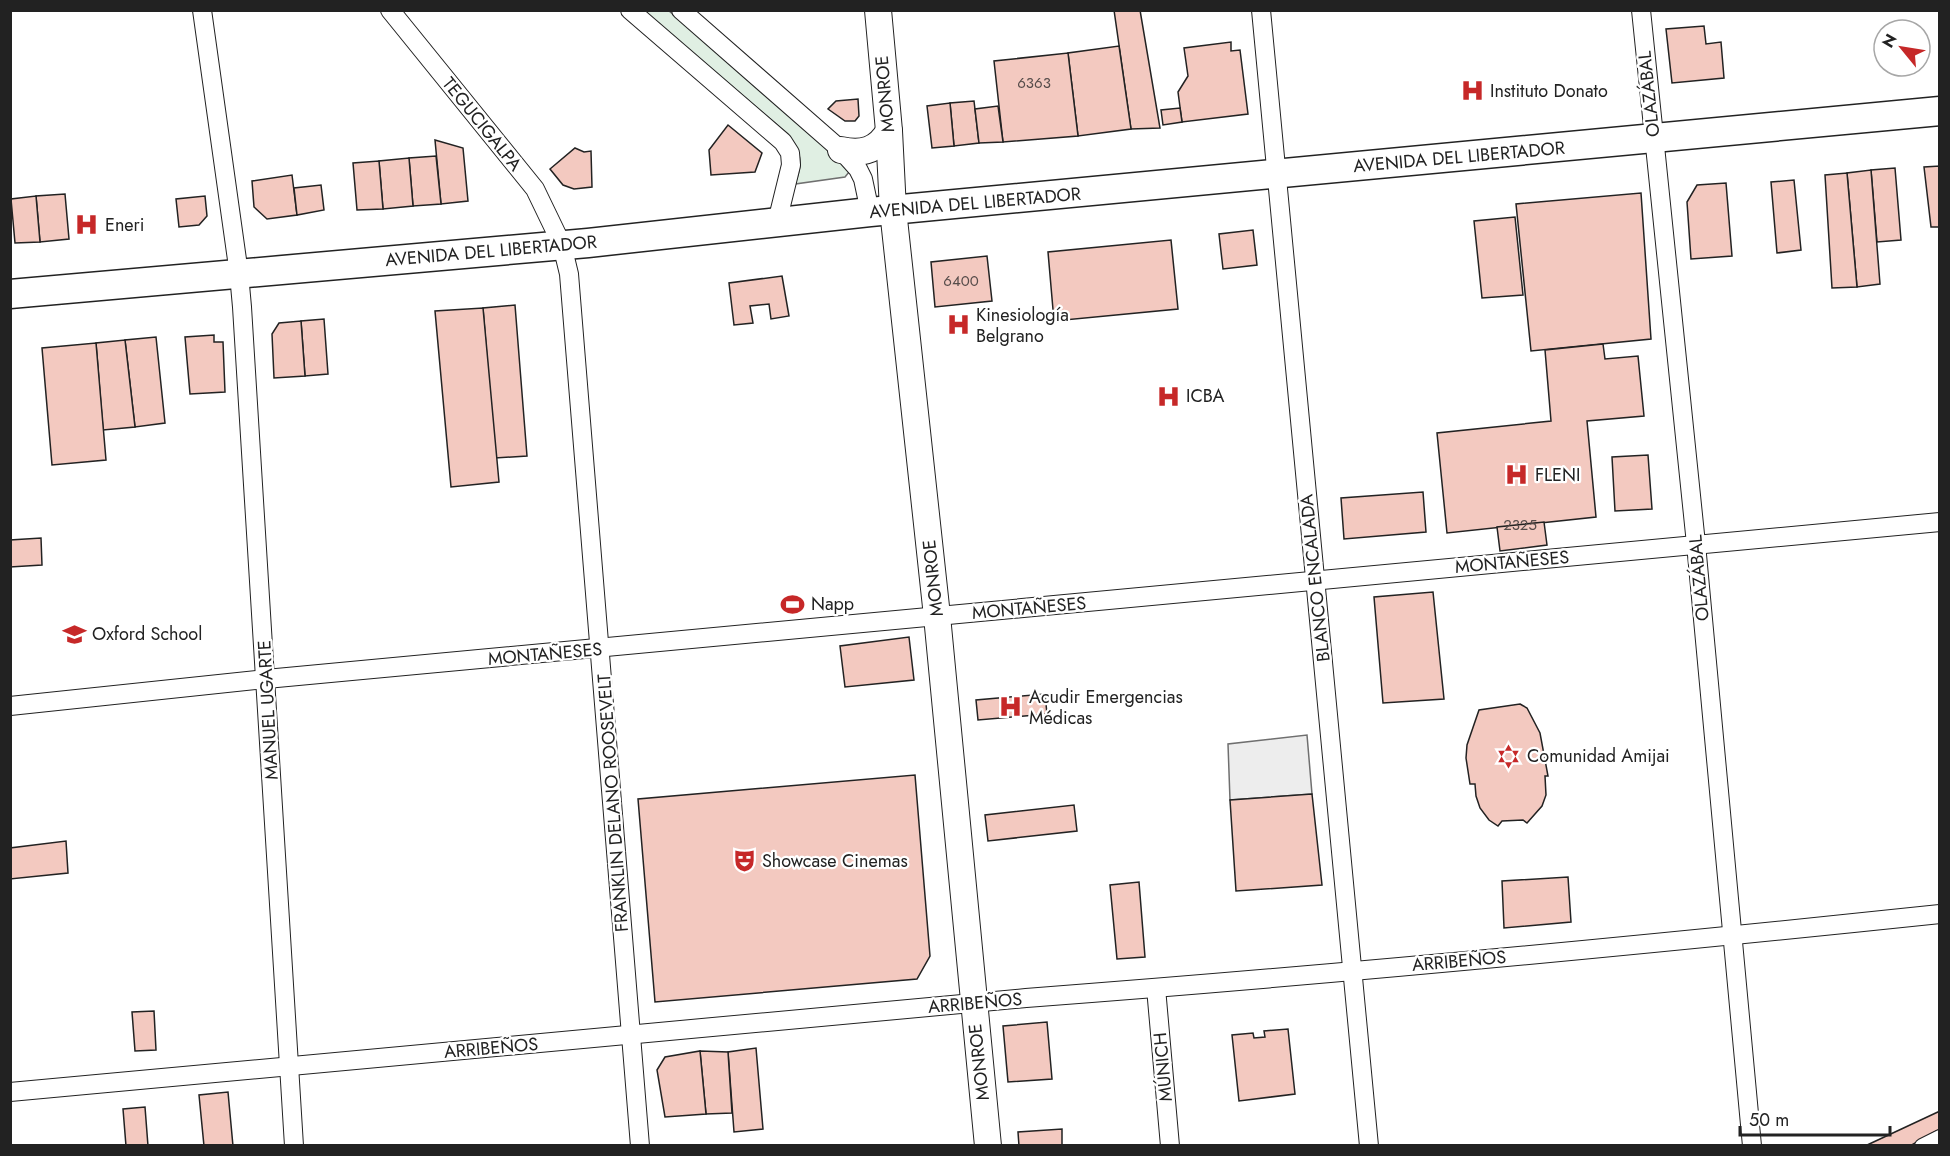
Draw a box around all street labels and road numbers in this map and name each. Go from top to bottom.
street label: OLAZÁBAL [1632,50,1666,138]
street label: MONROE [869,55,901,133]
street label: TEGUCIGALPA [436,71,528,177]
street label: AVENIDA DEL LIBERTADOR [1352,135,1566,179]
street label: AVENIDA DEL LIBERTADOR [868,181,1082,225]
street label: AVENIDA DEL LIBERTADOR [384,229,598,273]
street label: BLANCO ENCALADA [1293,493,1337,663]
street label: OLAZÁBAL [1682,534,1716,622]
street label: MONROE [916,538,950,618]
street label: MONTAÑESES [1454,544,1570,580]
street label: MONTAÑESES [971,590,1087,626]
street label: MONTAÑESES [487,636,603,672]
street label: MANUEL UGARTE [251,639,285,781]
street label: FRANKLIN DELANO ROOSEVELT [591,673,635,933]
street label: ARRIBEÑOS [1411,944,1507,978]
street label: ARRIBEÑOS [927,986,1023,1020]
street label: MONROE [962,1022,996,1102]
street label: ARRIBEÑOS [443,1031,539,1065]
street label: MÚNICH [1147,1031,1179,1103]

